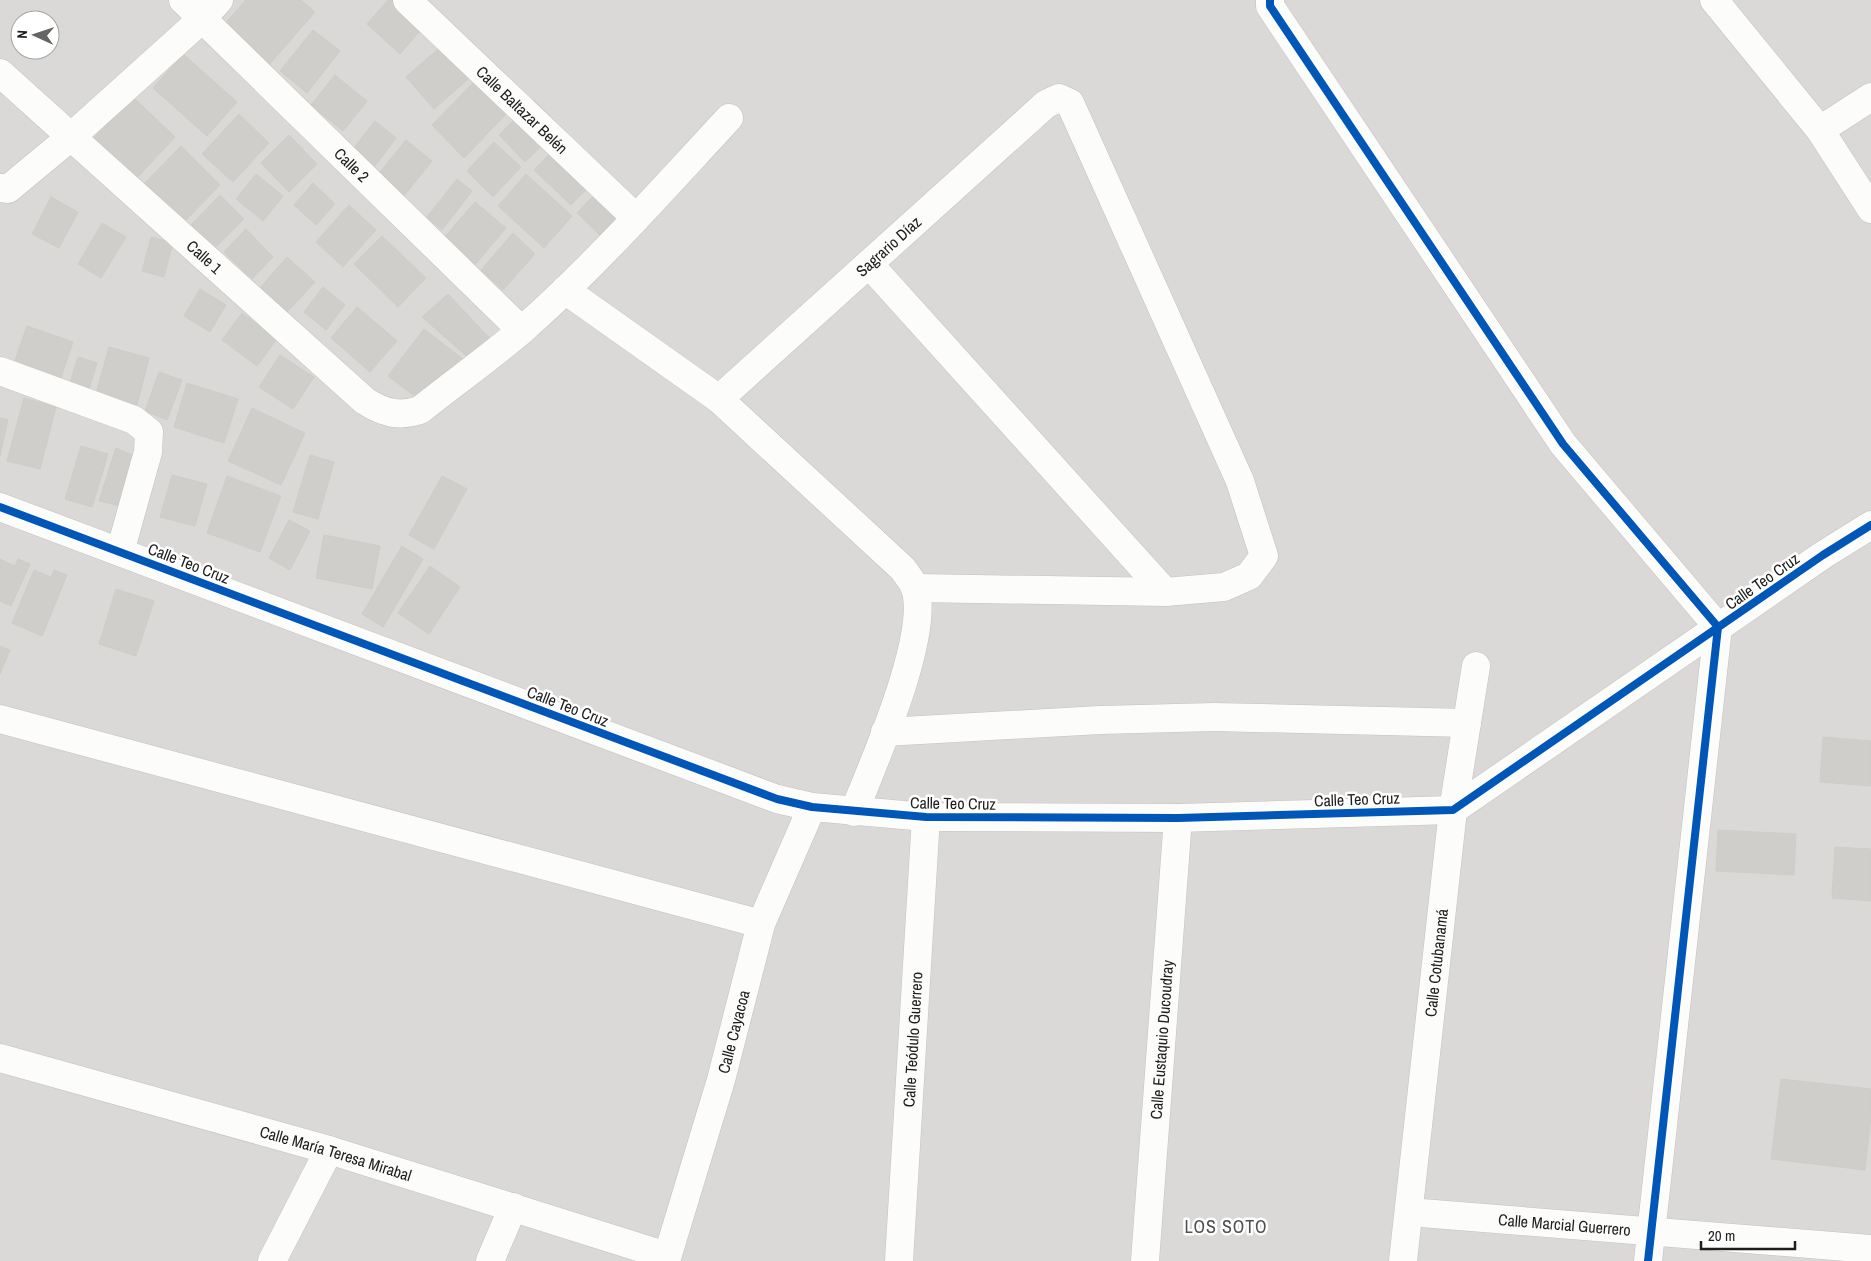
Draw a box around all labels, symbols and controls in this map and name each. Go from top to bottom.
north arrow [10,10,60,60]
text: N [13,30,31,39]
street label: Calle Baltazar Belén [471,61,573,159]
street label: Calle 2 [330,143,374,187]
street label: Sagrario Díaz [851,211,926,282]
street label: Calle 1 [182,235,228,279]
street label: Calle Teo Cruz [145,537,233,589]
street label: Calle Teo Cruz [1721,547,1804,615]
street label: Calle Teo Cruz [524,680,612,732]
street label: Calle Teo Cruz [1314,786,1401,811]
street label: Calle Teo Cruz [910,791,997,815]
street label: Calle Cotubanamá [1419,907,1453,1018]
street label: Calle Eustaquio Ducoudray [1145,959,1178,1120]
street label: Calle Teódulo Guerrero [897,971,928,1108]
street label: Calle Cayacoa [712,987,755,1076]
street label: Calle María Teresa Mirabal [257,1120,415,1186]
street label: Calle Marcial Guerrero [1497,1208,1632,1241]
district label: LOS SOTO [1184,1214,1268,1239]
scale bar [1701,1218,1795,1250]
text: 20 m [1708,1225,1735,1246]

